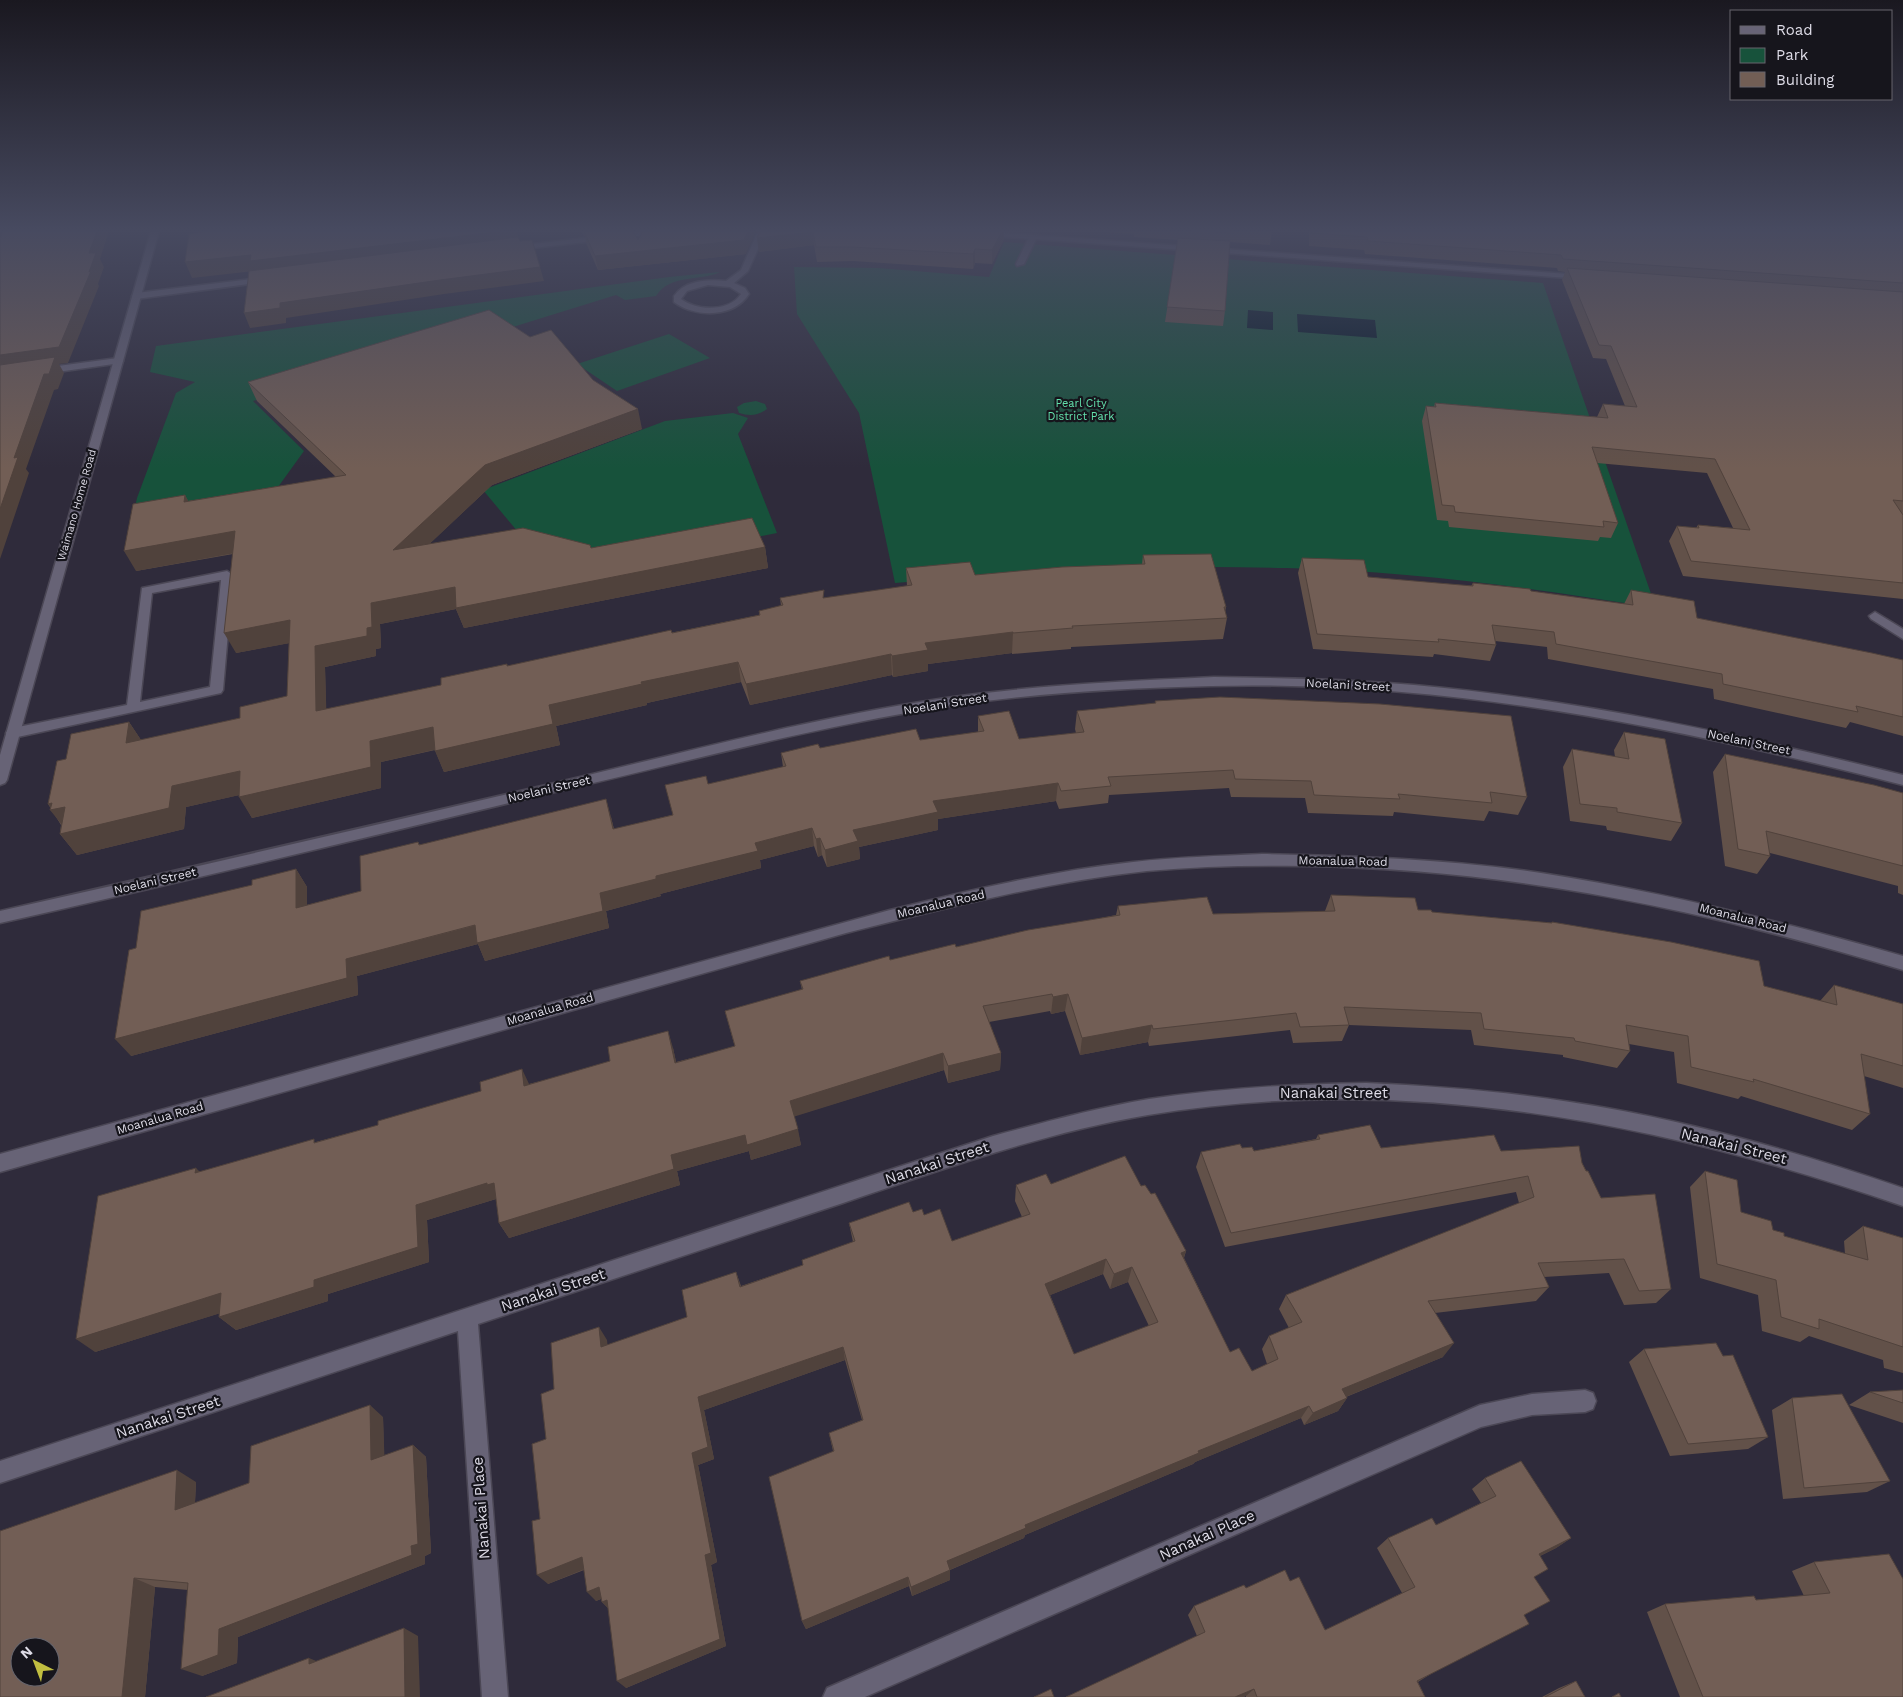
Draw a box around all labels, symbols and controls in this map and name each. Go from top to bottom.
legend [1730,10,1893,100]
text: Road [1776,21,1813,39]
text: Park [1776,46,1809,64]
text: Building [1776,71,1834,89]
park label: Pearl City District Park [1048,397,1114,423]
street label: Waimano Home Road [55,448,99,562]
street label: Noelani Street [1306,676,1390,694]
street label: Noelani Street [902,691,988,717]
street label: Noelani Street [1706,726,1792,758]
street label: Noelani Street [506,773,592,805]
street label: Moanalua Road [1298,853,1388,869]
street label: Noelani Street [112,865,198,897]
street label: Moanalua Road [896,887,986,921]
street label: Moanalua Road [1698,900,1788,936]
street label: Moanalua Road [505,990,595,1028]
street label: Nanakai Street [1280,1084,1389,1102]
street label: Moanalua Road [115,1099,205,1137]
street label: Nanakai Street [1679,1124,1789,1168]
street label: Nanakai Street [883,1137,992,1188]
street label: Nanakai Street [499,1264,608,1315]
street label: Nanakai Street [114,1391,223,1442]
street label: Nanakai Place [468,1456,494,1560]
street label: Nanakai Place [1157,1506,1257,1564]
north arrow [10,1637,60,1687]
text: N [17,1643,36,1662]

